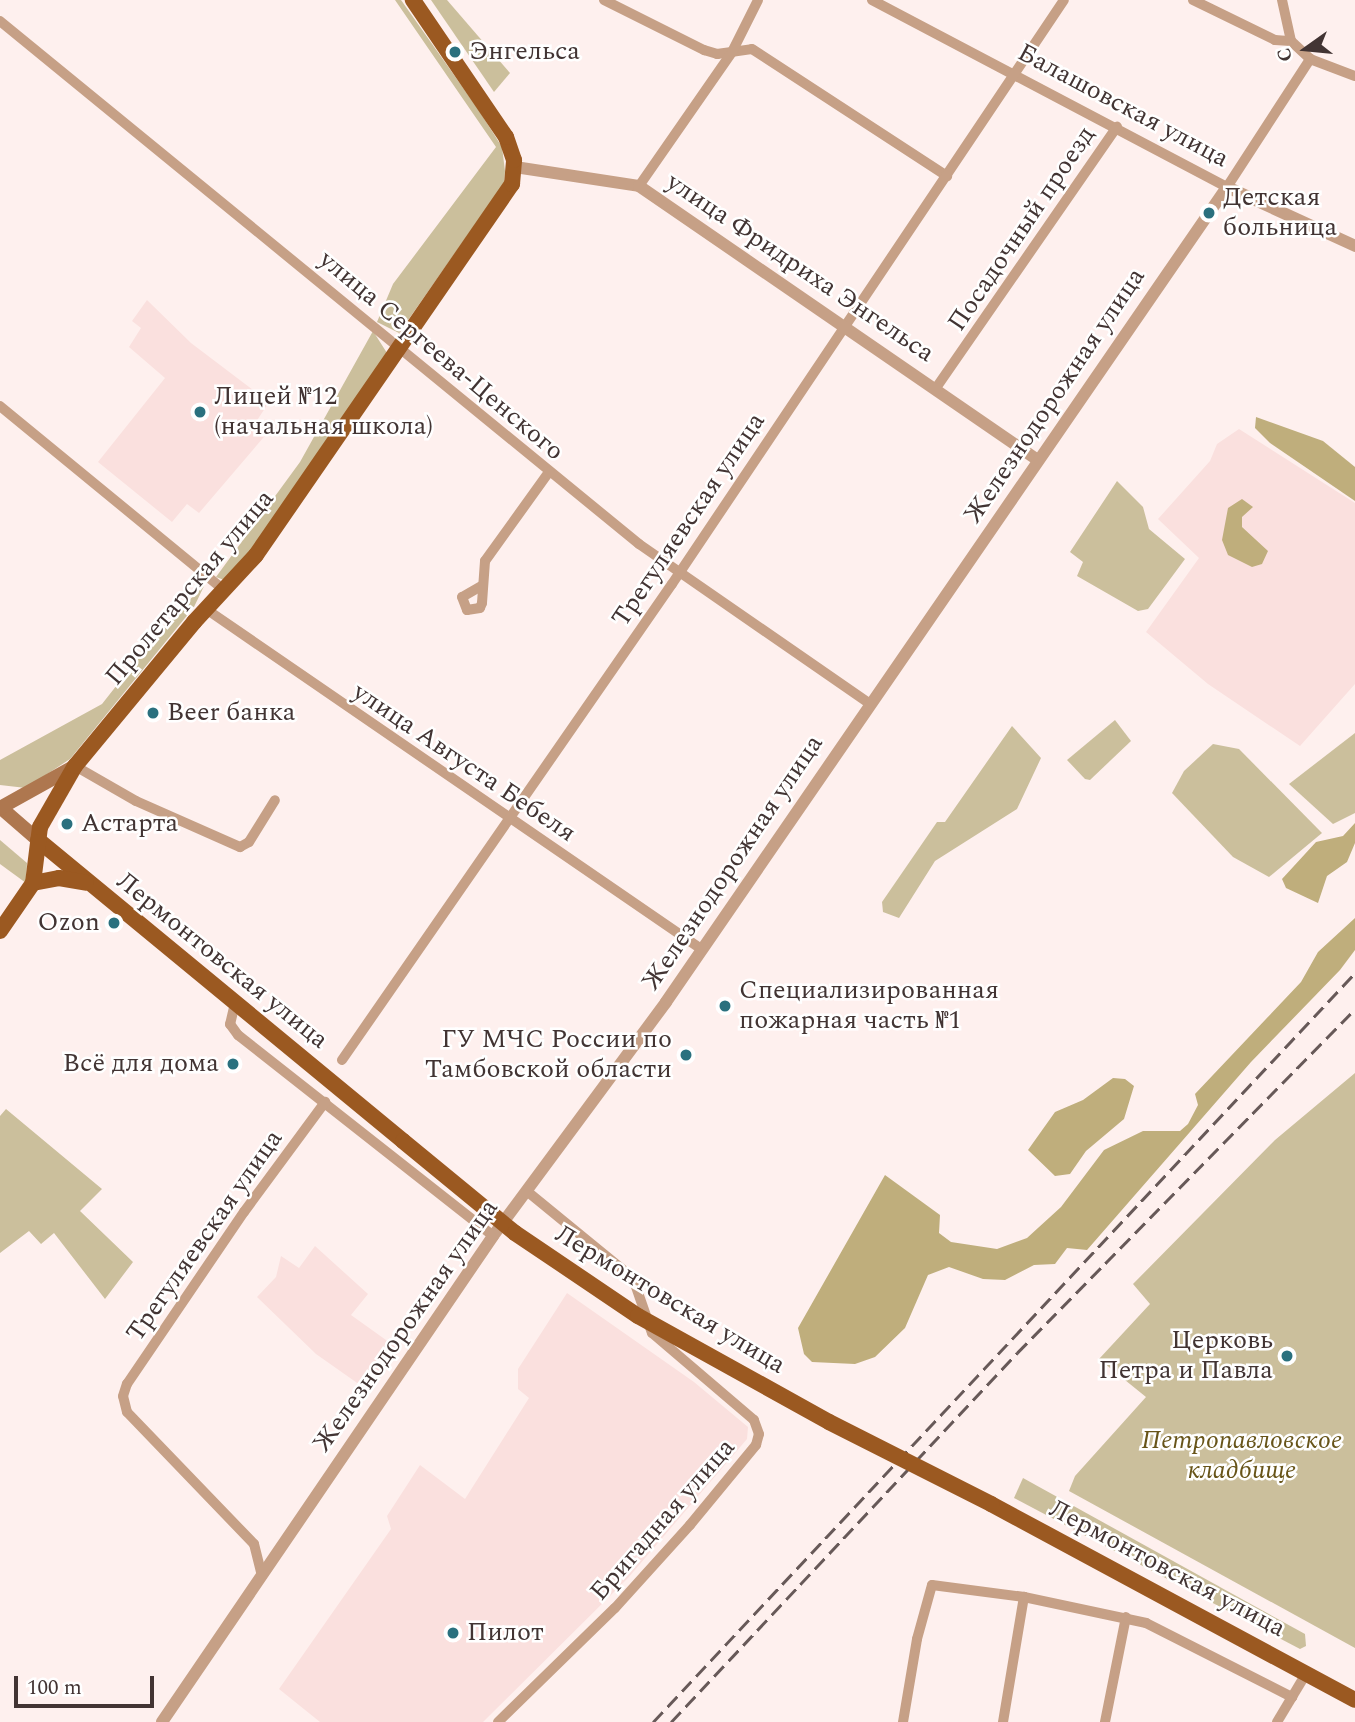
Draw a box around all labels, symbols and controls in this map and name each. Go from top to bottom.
north arrow [1271,14,1341,84]
place label: Энгельса [469,36,580,68]
street label: Балашовская улица [1012,37,1234,175]
marker: Энгельса [447,44,463,60]
text: С [1269,44,1301,65]
street label: Посадочный проезд [942,120,1102,338]
street label: улица Фридриха Энгельса [660,167,940,369]
place label: Детская больница [1223,182,1337,244]
marker: Детская больница [1201,205,1217,221]
street label: улица Сергеева-Ценского [312,244,570,468]
street label: Железнодорожная улица [958,262,1152,530]
place label: Лицей №12 (начальная школа) [214,381,433,442]
marker: Лицей №12 (начальная школа) [192,404,208,420]
street label: Трегуляевская улица [606,407,772,633]
street label: Пролетарская улица [99,484,281,692]
street label: улица Августа Бебеля [347,677,581,849]
place label: Beer банка [167,697,295,729]
marker: Beer банка [145,705,161,721]
street label: Железнодорожная улица [636,729,830,997]
place label: Астарта [81,808,178,840]
marker: Астарта [59,816,75,832]
street label: Лермонтовская улица [110,866,334,1056]
place label: Ozon [38,907,100,939]
marker: Ozon [106,915,122,931]
place label: Специализированная пожарная часть №1 [739,975,999,1036]
marker: Специализированная пожарная часть №1 [717,998,733,1014]
place label: ГУ МЧС России по Тамбовской области [425,1024,672,1086]
marker: ГУ МЧС России по Тамбовской области [678,1047,694,1063]
place label: Всё для дома [63,1048,219,1080]
marker: Всё для дома [225,1056,241,1072]
street label: Трегуляевская улица [120,1124,290,1348]
street label: Железнодорожная улица [307,1194,505,1458]
street label: Лермонтовская улица [549,1219,791,1381]
place label: Церковь Петра и Павла [1098,1325,1273,1386]
marker: Церковь Петра и Павла [1279,1348,1295,1364]
park label: Петропавловское кладбище [1142,1425,1342,1486]
street label: Бригадная улица [584,1432,742,1608]
street label: Лермонтовская улица [1043,1493,1291,1645]
place label: Пилот [467,1617,544,1649]
marker: Пилот [445,1625,461,1641]
scale bar [18,1662,158,1706]
text: 100 m [27,1672,82,1704]

